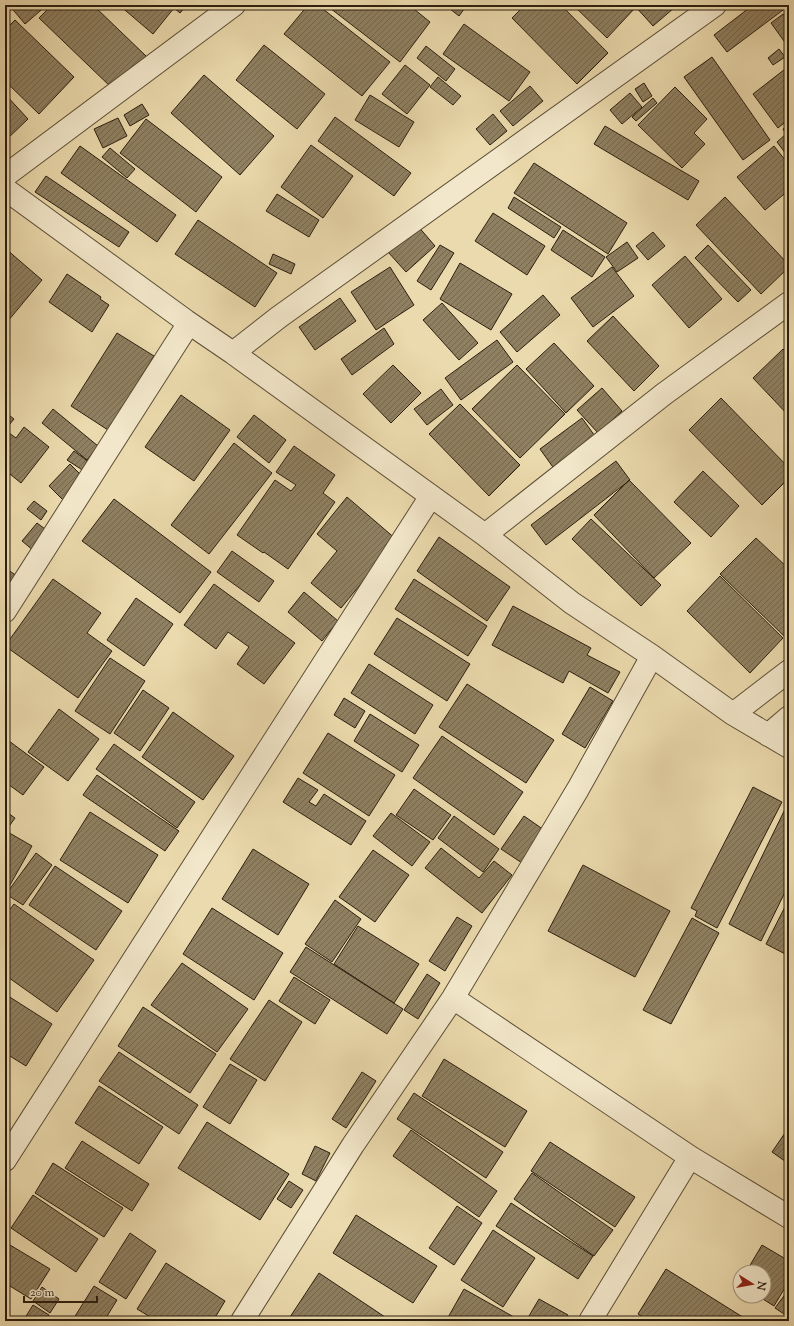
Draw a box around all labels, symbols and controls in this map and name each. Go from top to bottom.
north arrow [732,1264,772,1304]
scale bar [24,1278,97,1304]
text: N [752,1279,770,1292]
text: 20 m [30,1284,55,1302]

